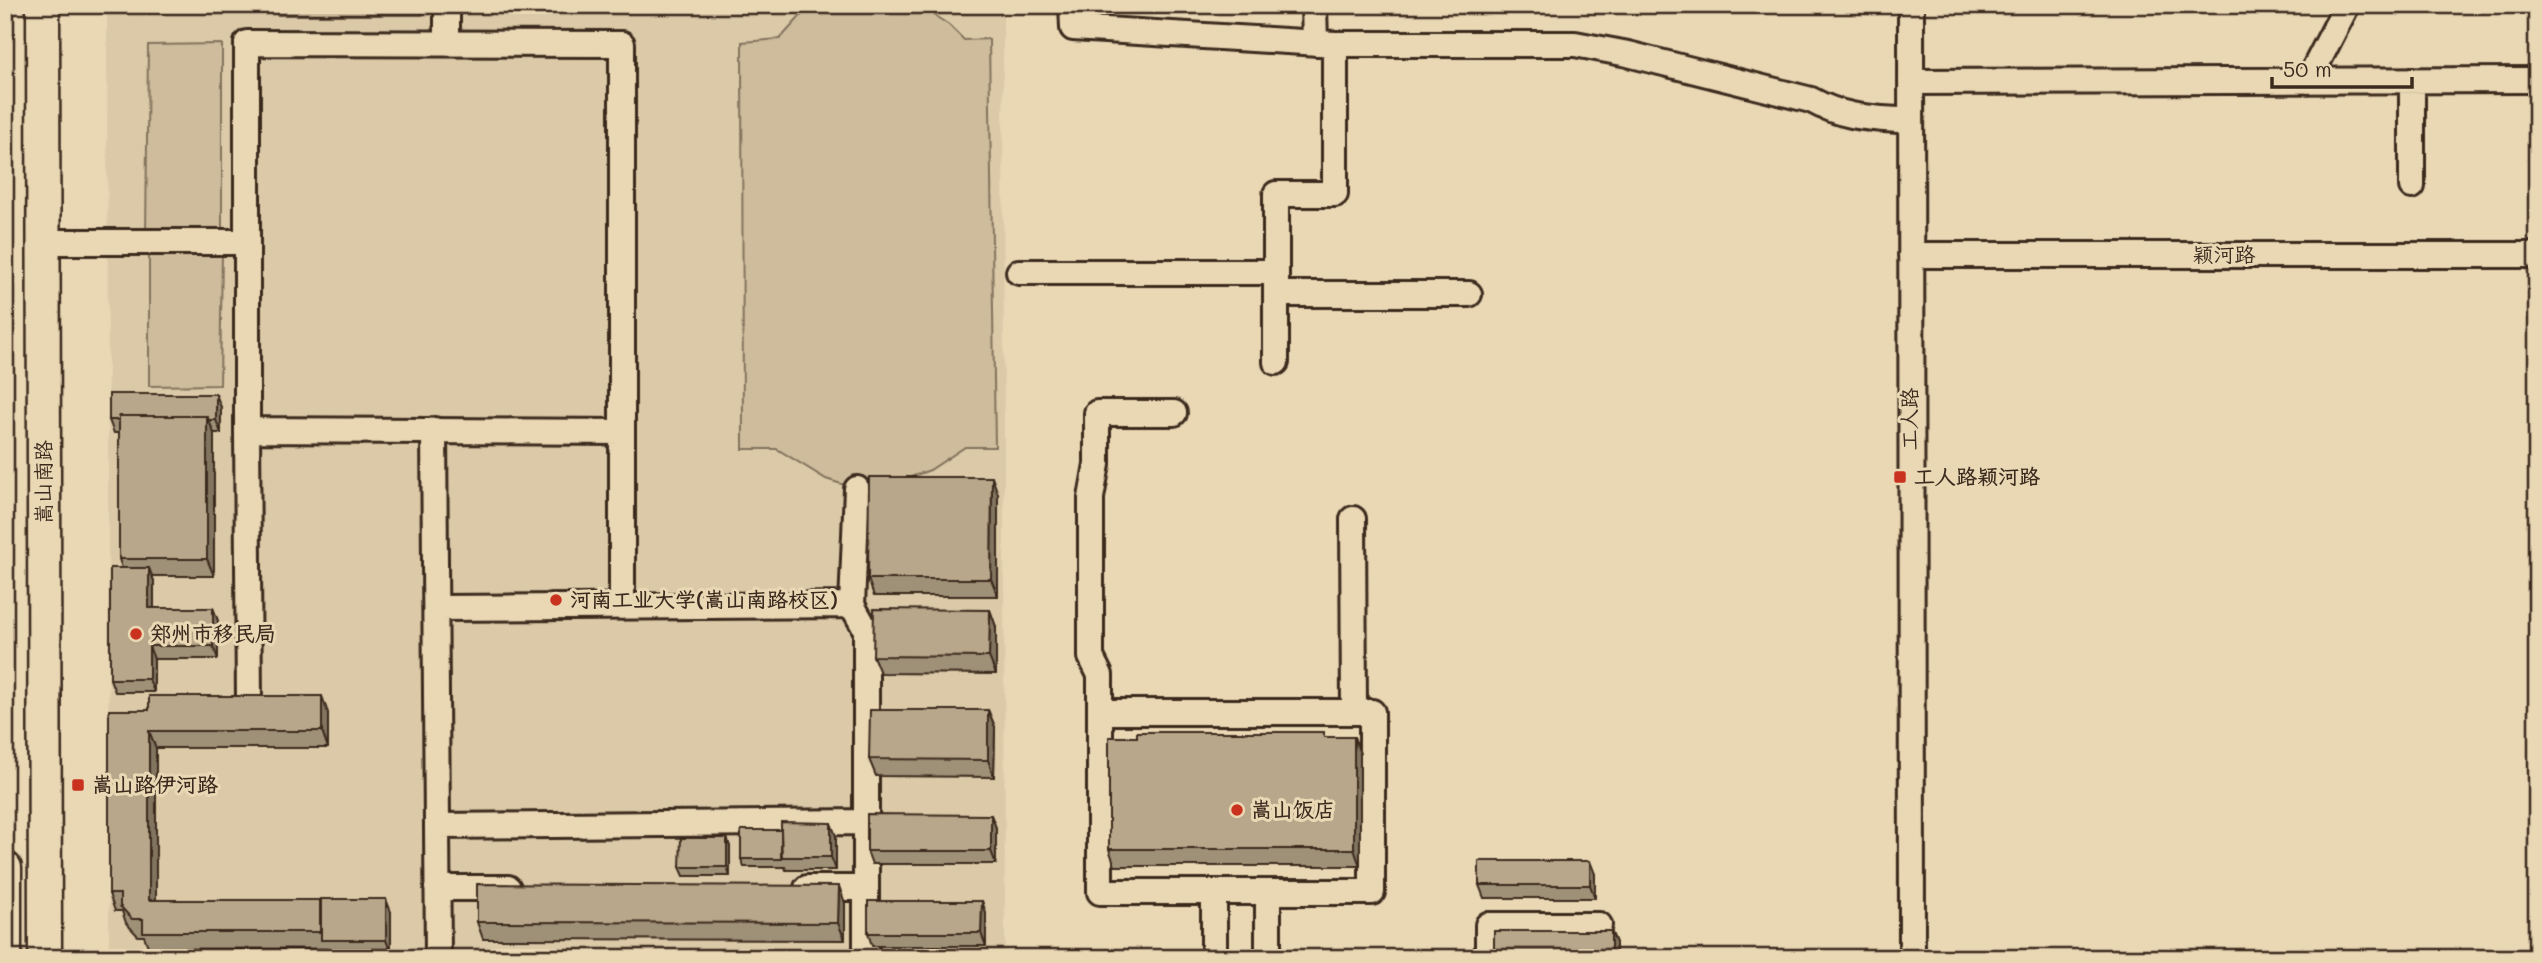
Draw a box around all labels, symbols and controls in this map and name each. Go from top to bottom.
scale bar [2272,46,2412,90]
text: 50 m [2283,55,2332,82]
street label: 颖河路 [2193,240,2256,267]
street label: 工人路 [1895,388,1922,451]
street label: 嵩山南路 [29,440,56,524]
place label: 工人路颖河路 [1914,462,2040,489]
marker: 工人路颖河路 [1892,469,1908,485]
place label: 河南工业大学(嵩山南路校区) [570,585,838,612]
marker: 河南工业大学(嵩山南路校区) [548,592,564,608]
place label: 郑州市移民局 [150,619,276,646]
marker: 郑州市移民局 [128,626,144,642]
place label: 嵩山路伊河路 [92,770,218,797]
marker: 嵩山路伊河路 [70,777,86,793]
place label: 嵩山饭店 [1251,795,1335,822]
marker: 嵩山饭店 [1229,802,1245,818]

